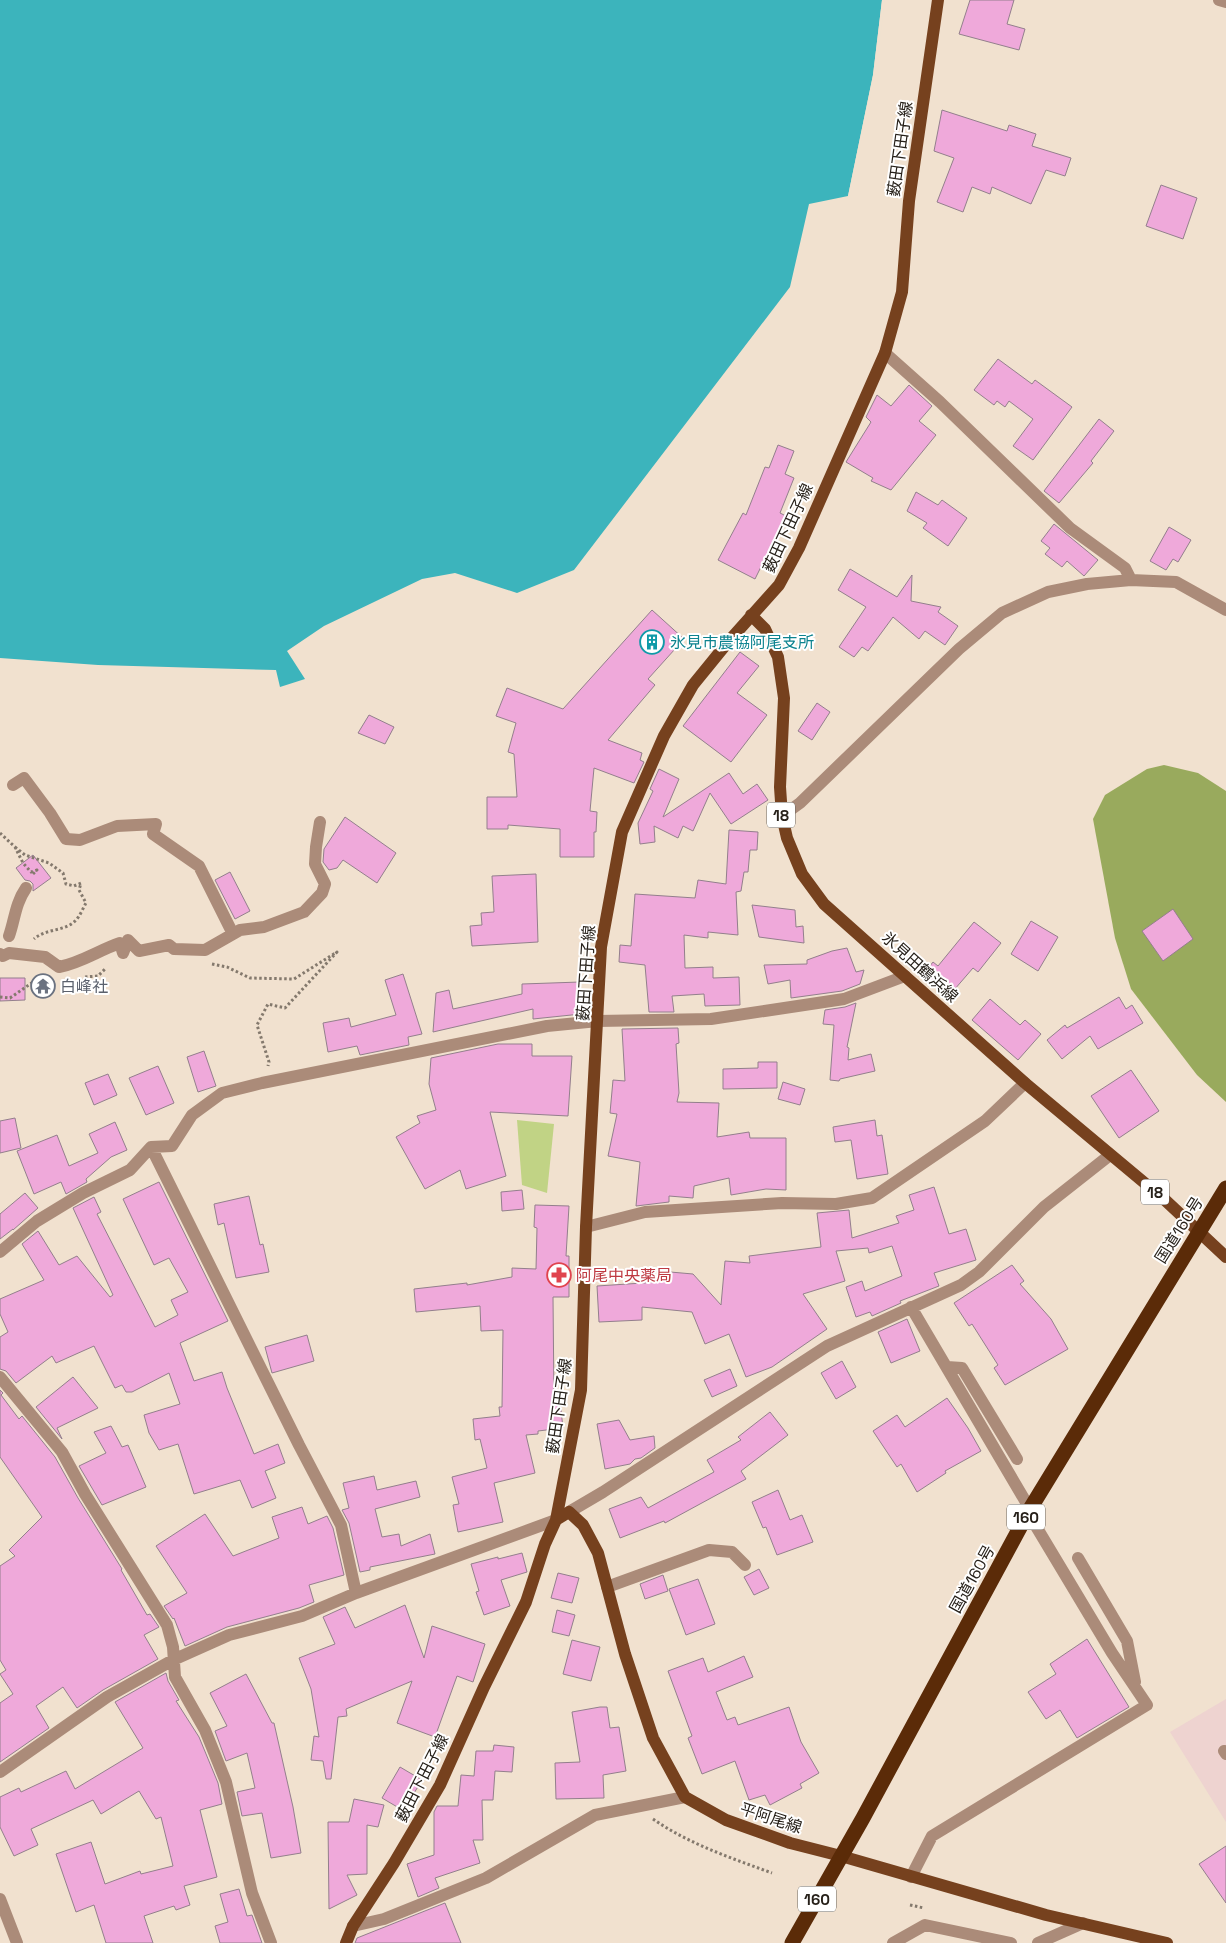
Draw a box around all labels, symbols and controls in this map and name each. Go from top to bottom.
street label: 薮田下田子線 [883,100,917,198]
street label: 薮田下田子線 [758,480,818,576]
building icon: 氷見市農協阿尾支所 [639,629,665,655]
place label: 氷見市農協阿尾支所 [670,632,814,653]
road number: 18 [767,802,795,828]
street label: 薮田下田子線 [572,924,600,1022]
street label: 氷見田鶴浜線 [877,927,963,1007]
temple icon: 白峰社 [30,973,56,999]
place label: 白峰社 [60,976,108,997]
road number: 18 [1141,1180,1169,1204]
street label: 国道160号 [1150,1193,1208,1267]
pharmacy icon: 阿尾中央薬局 [546,1262,572,1288]
place label: 阿尾中央薬局 [576,1265,672,1286]
street label: 薮田下田子線 [542,1357,576,1455]
road number: 160 [1007,1504,1045,1530]
street label: 国道160号 [945,1541,999,1617]
street label: 薮田下田子線 [391,1730,453,1826]
street label: 平阿尾線 [737,1798,805,1838]
road number: 160 [798,1886,836,1912]

